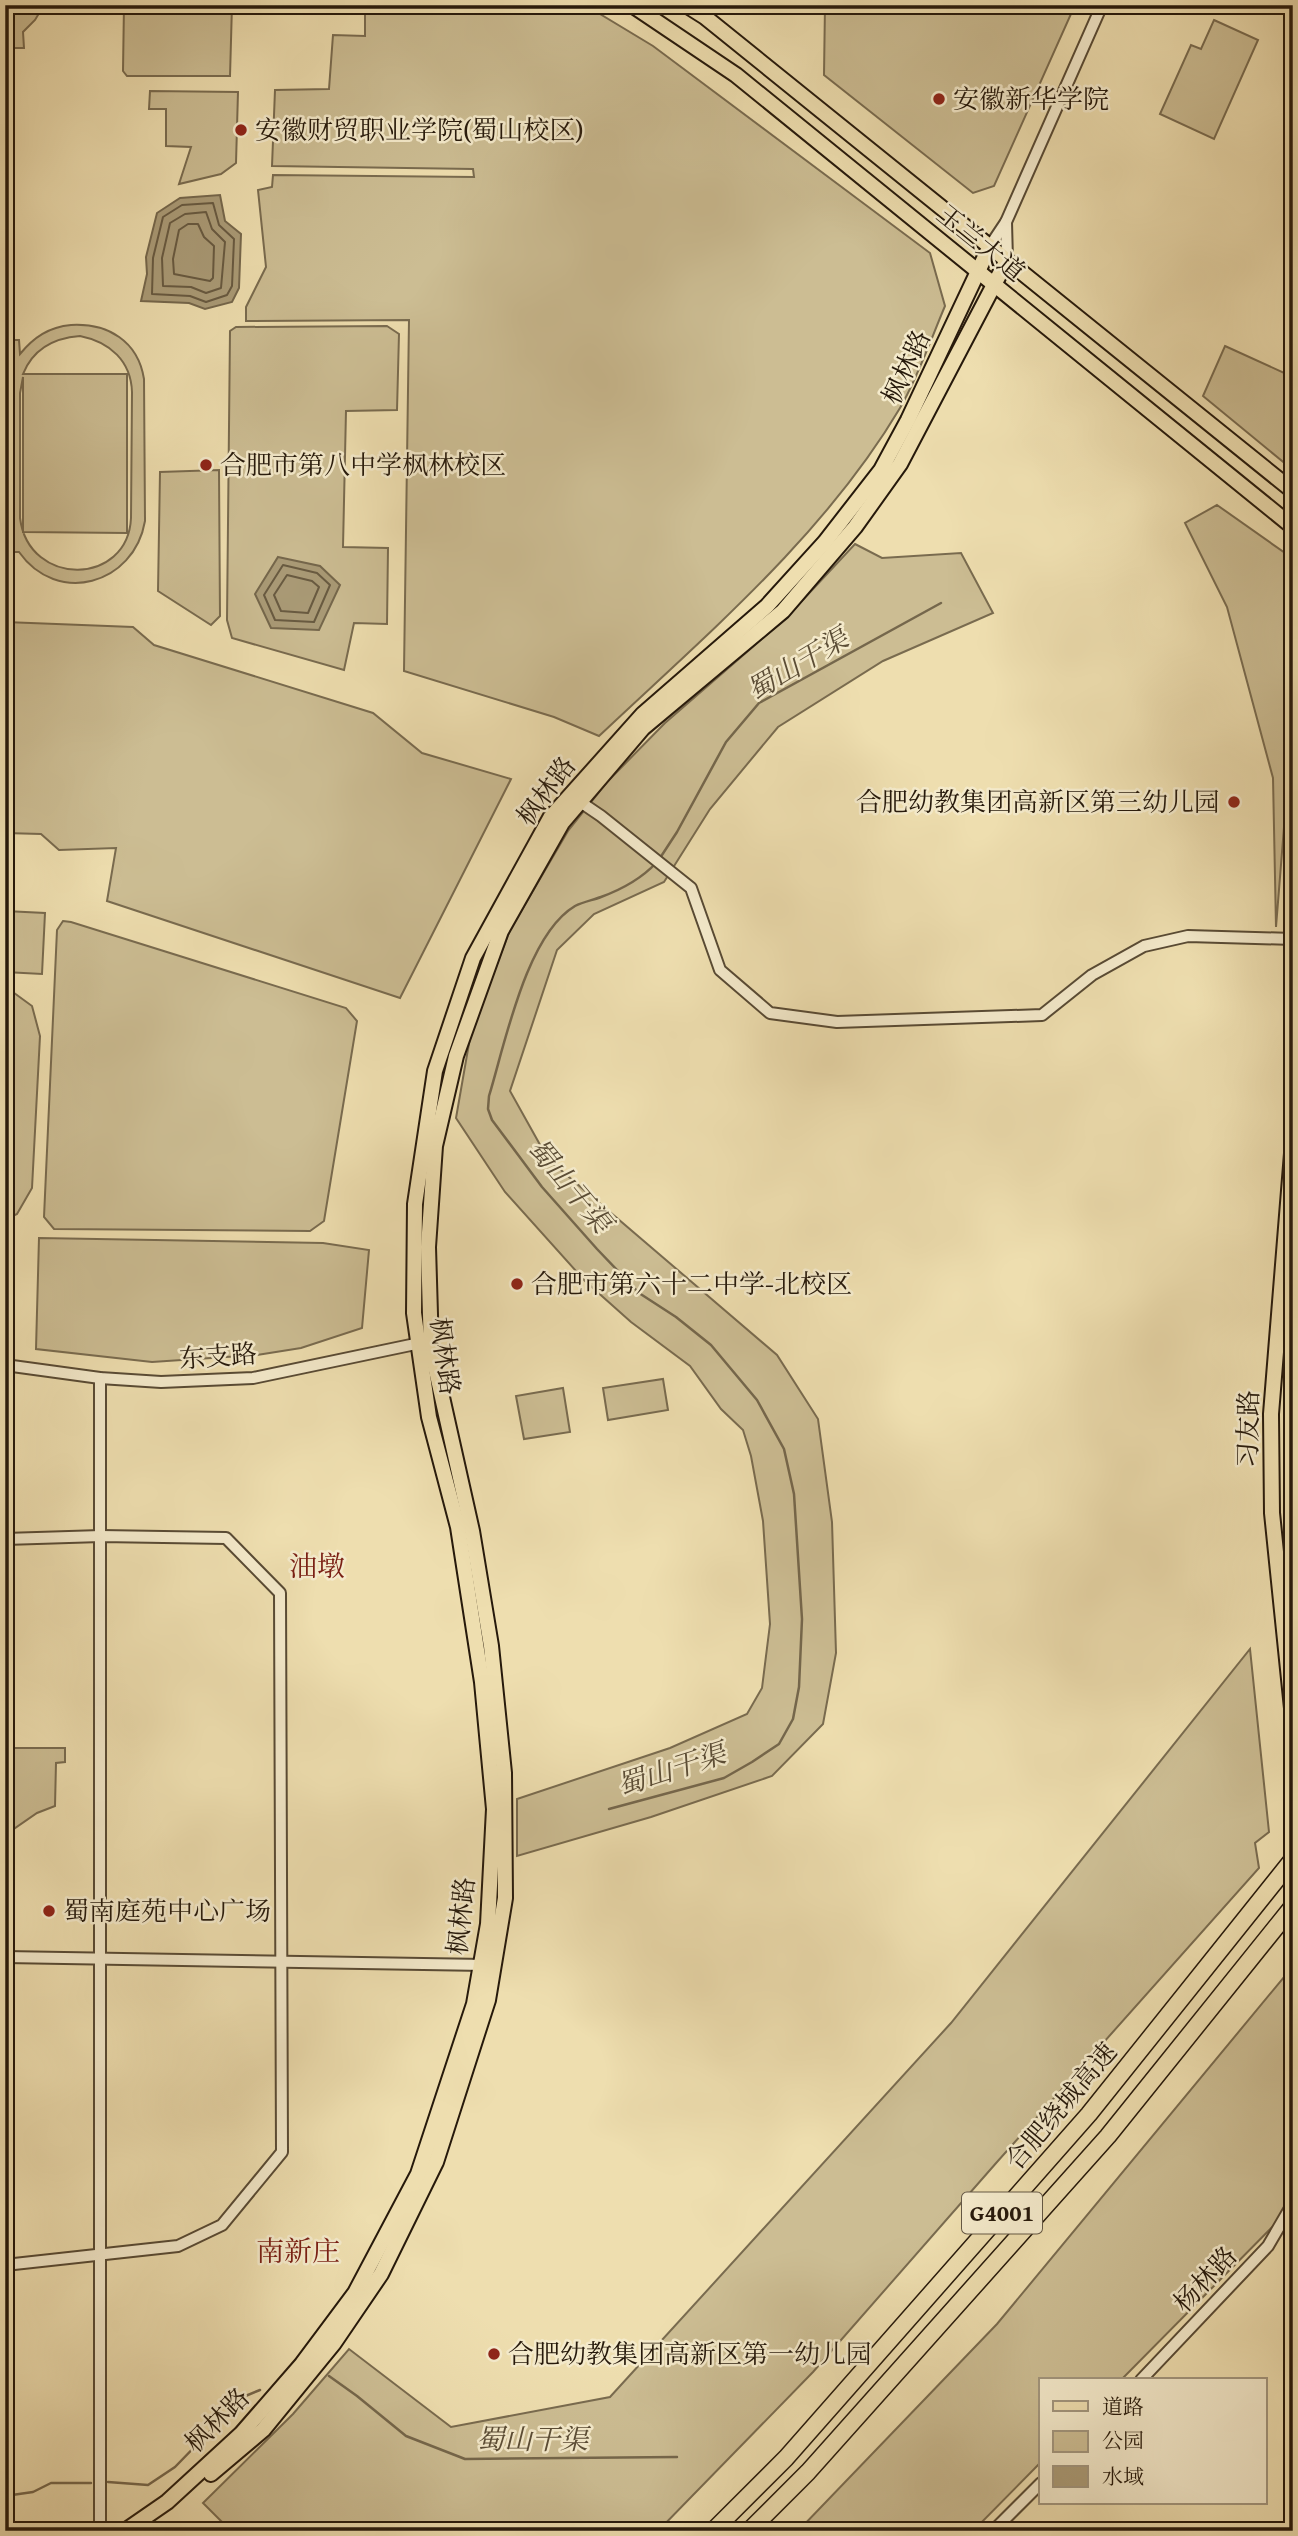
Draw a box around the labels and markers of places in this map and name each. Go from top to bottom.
place label: 安徽新华学院 [953,79,1109,118]
marker: 安徽新华学院 [931,91,947,107]
place label: 安徽财贸职业学院(蜀山校区) [255,110,584,149]
marker: 安徽财贸职业学院(蜀山校区) [233,122,249,138]
place label: 合肥市第八中学枫林校区 [220,445,506,484]
marker: 合肥市第八中学枫林校区 [198,457,214,473]
place label: 合肥幼教集团高新区第三幼儿园 [856,782,1220,821]
marker: 合肥幼教集团高新区第三幼儿园 [1226,794,1242,810]
place label: 合肥市第六十二中学-北校区 [531,1264,852,1303]
marker: 合肥市第六十二中学-北校区 [509,1276,525,1292]
place label: 蜀南庭苑中心广场 [63,1891,271,1930]
marker: 蜀南庭苑中心广场 [41,1903,57,1919]
place label: 合肥幼教集团高新区第一幼儿园 [508,2334,872,2373]
marker: 合肥幼教集团高新区第一幼儿园 [486,2346,502,2362]

